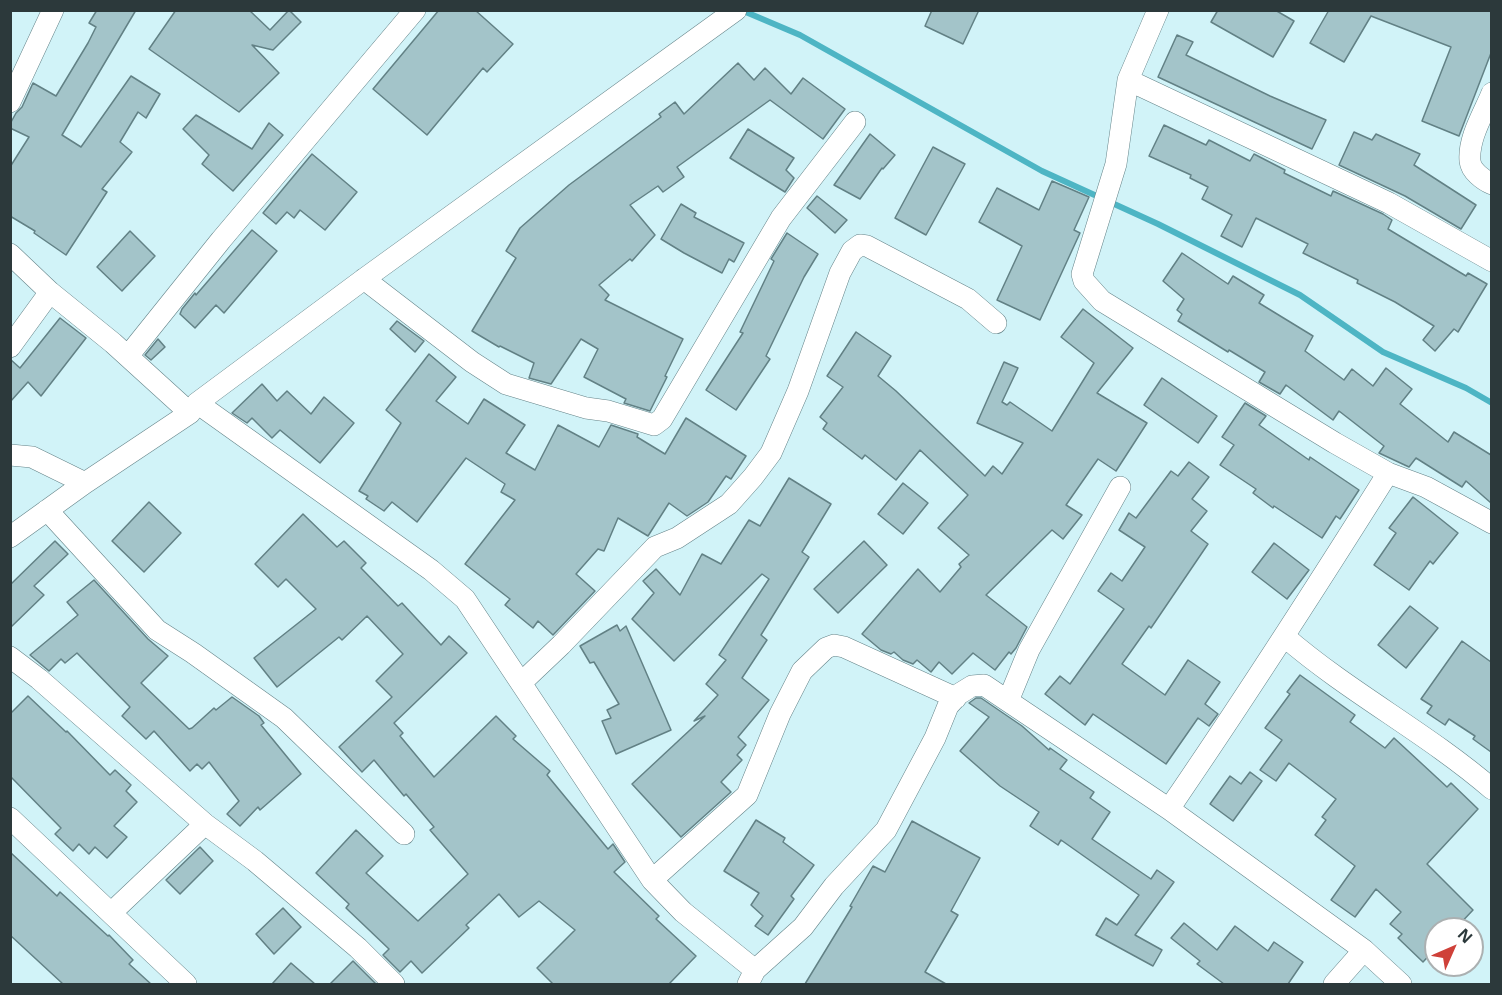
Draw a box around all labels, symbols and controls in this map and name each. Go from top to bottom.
north arrow [1424,917,1484,977]
text: N [1453,923,1478,948]

